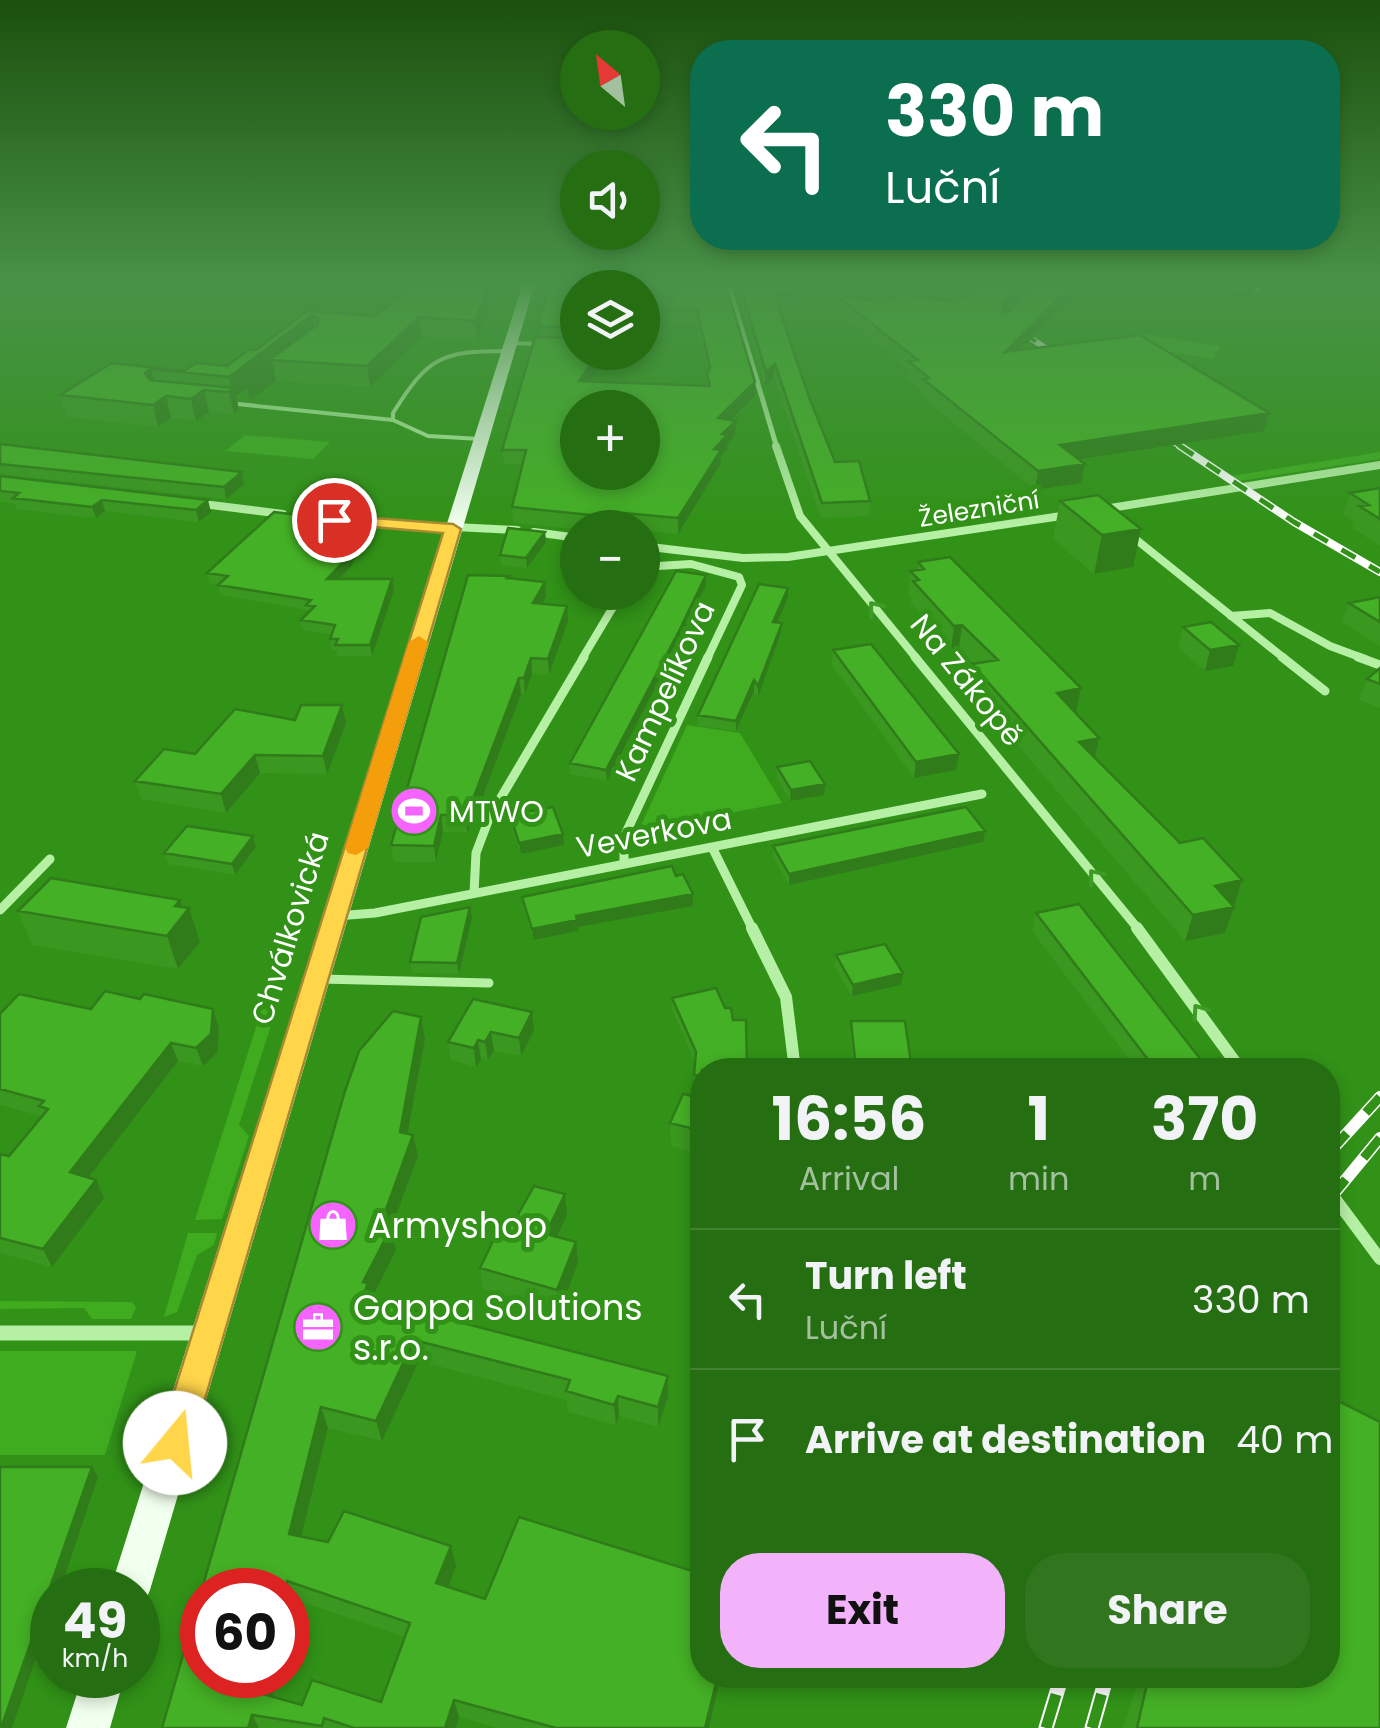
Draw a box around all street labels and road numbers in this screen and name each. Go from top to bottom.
street label: Železniční [916,482,1042,536]
street label: Kampelíkova [604,594,726,788]
street label: Na Zákopě [900,605,1034,755]
street label: Veverkova [573,797,735,869]
street label: Chválkovická [240,826,340,1030]

